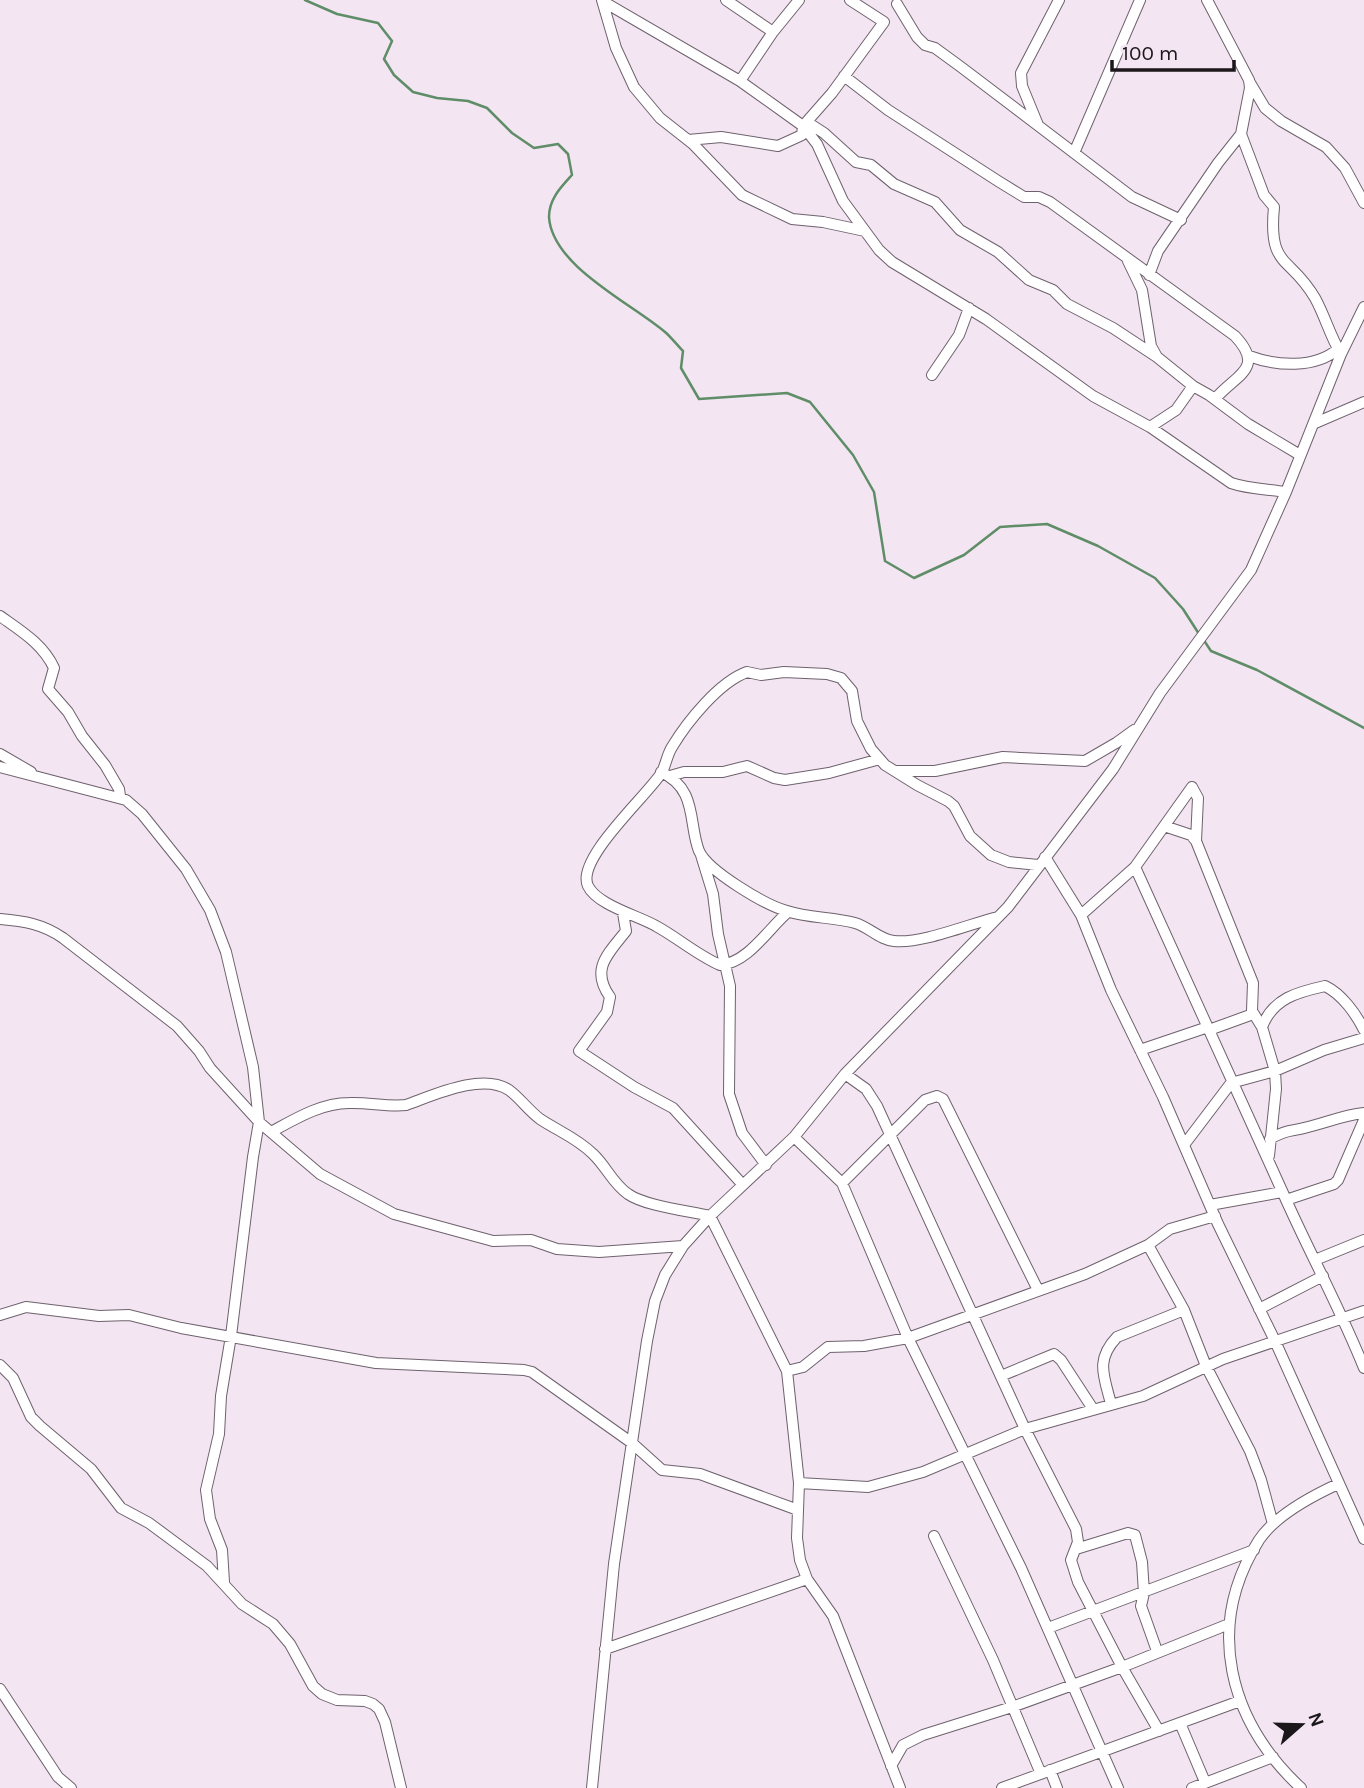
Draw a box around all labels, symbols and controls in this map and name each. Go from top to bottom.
scale bar [1112,28,1234,72]
text: 100 m [1122,41,1179,65]
north arrow [1266,1690,1336,1760]
text: N [1303,1709,1329,1730]

